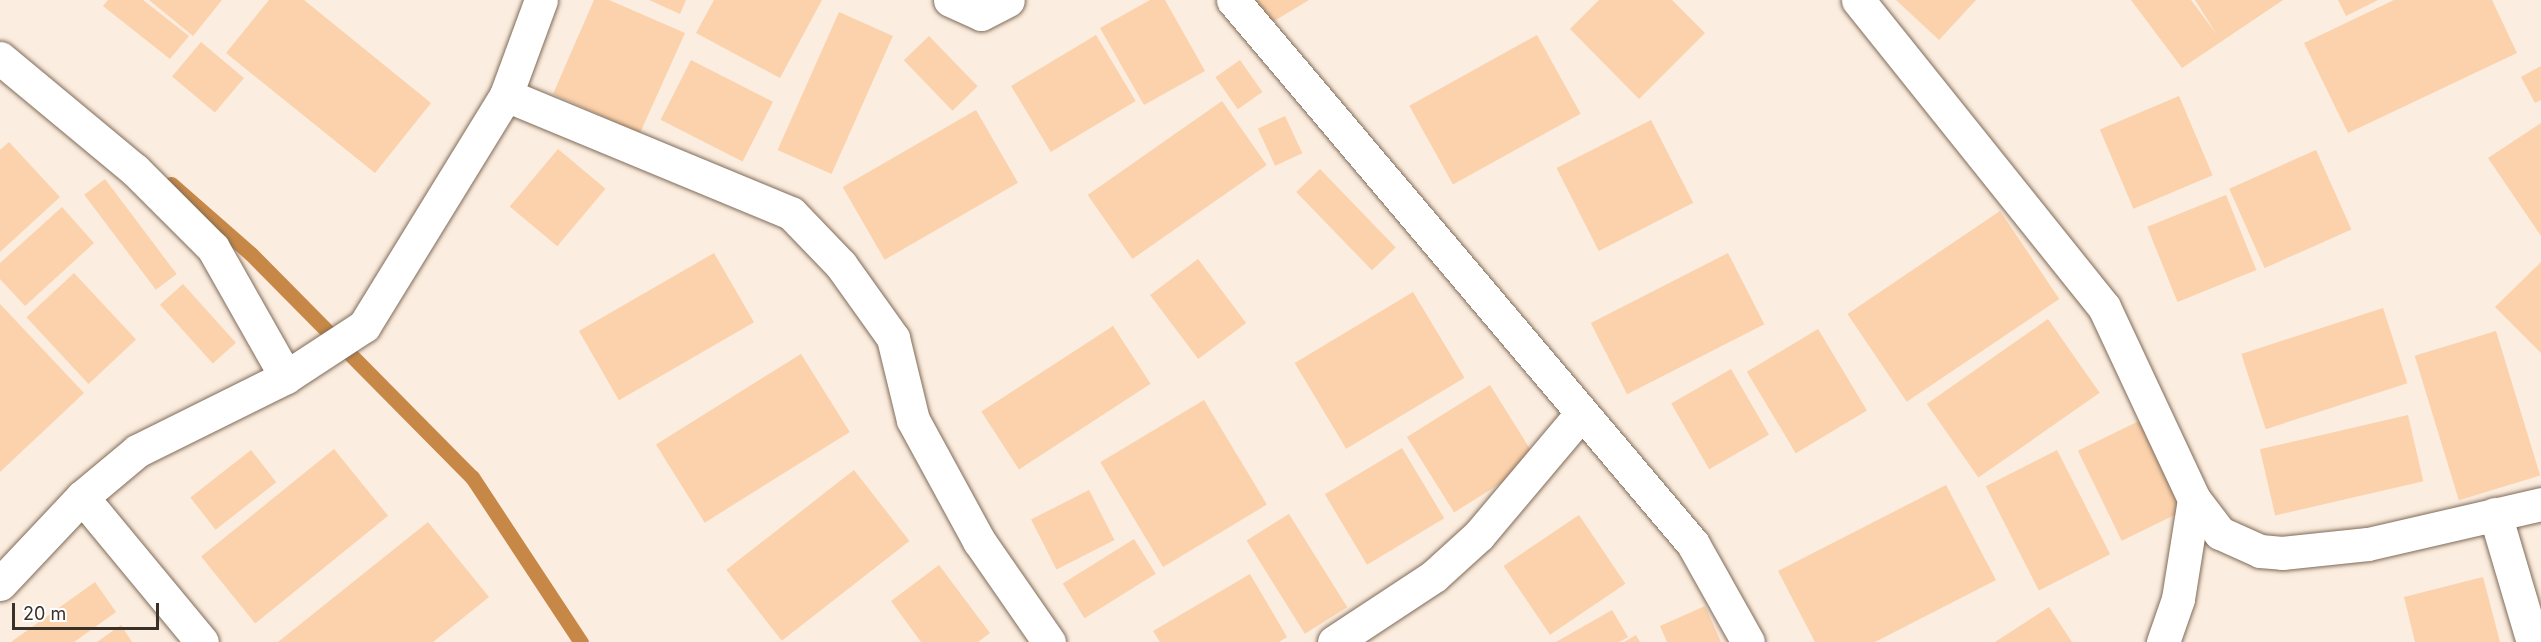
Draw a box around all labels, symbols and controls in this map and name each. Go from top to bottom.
scale bar [15,591,162,629]
text: 20 m [23,603,66,624]

